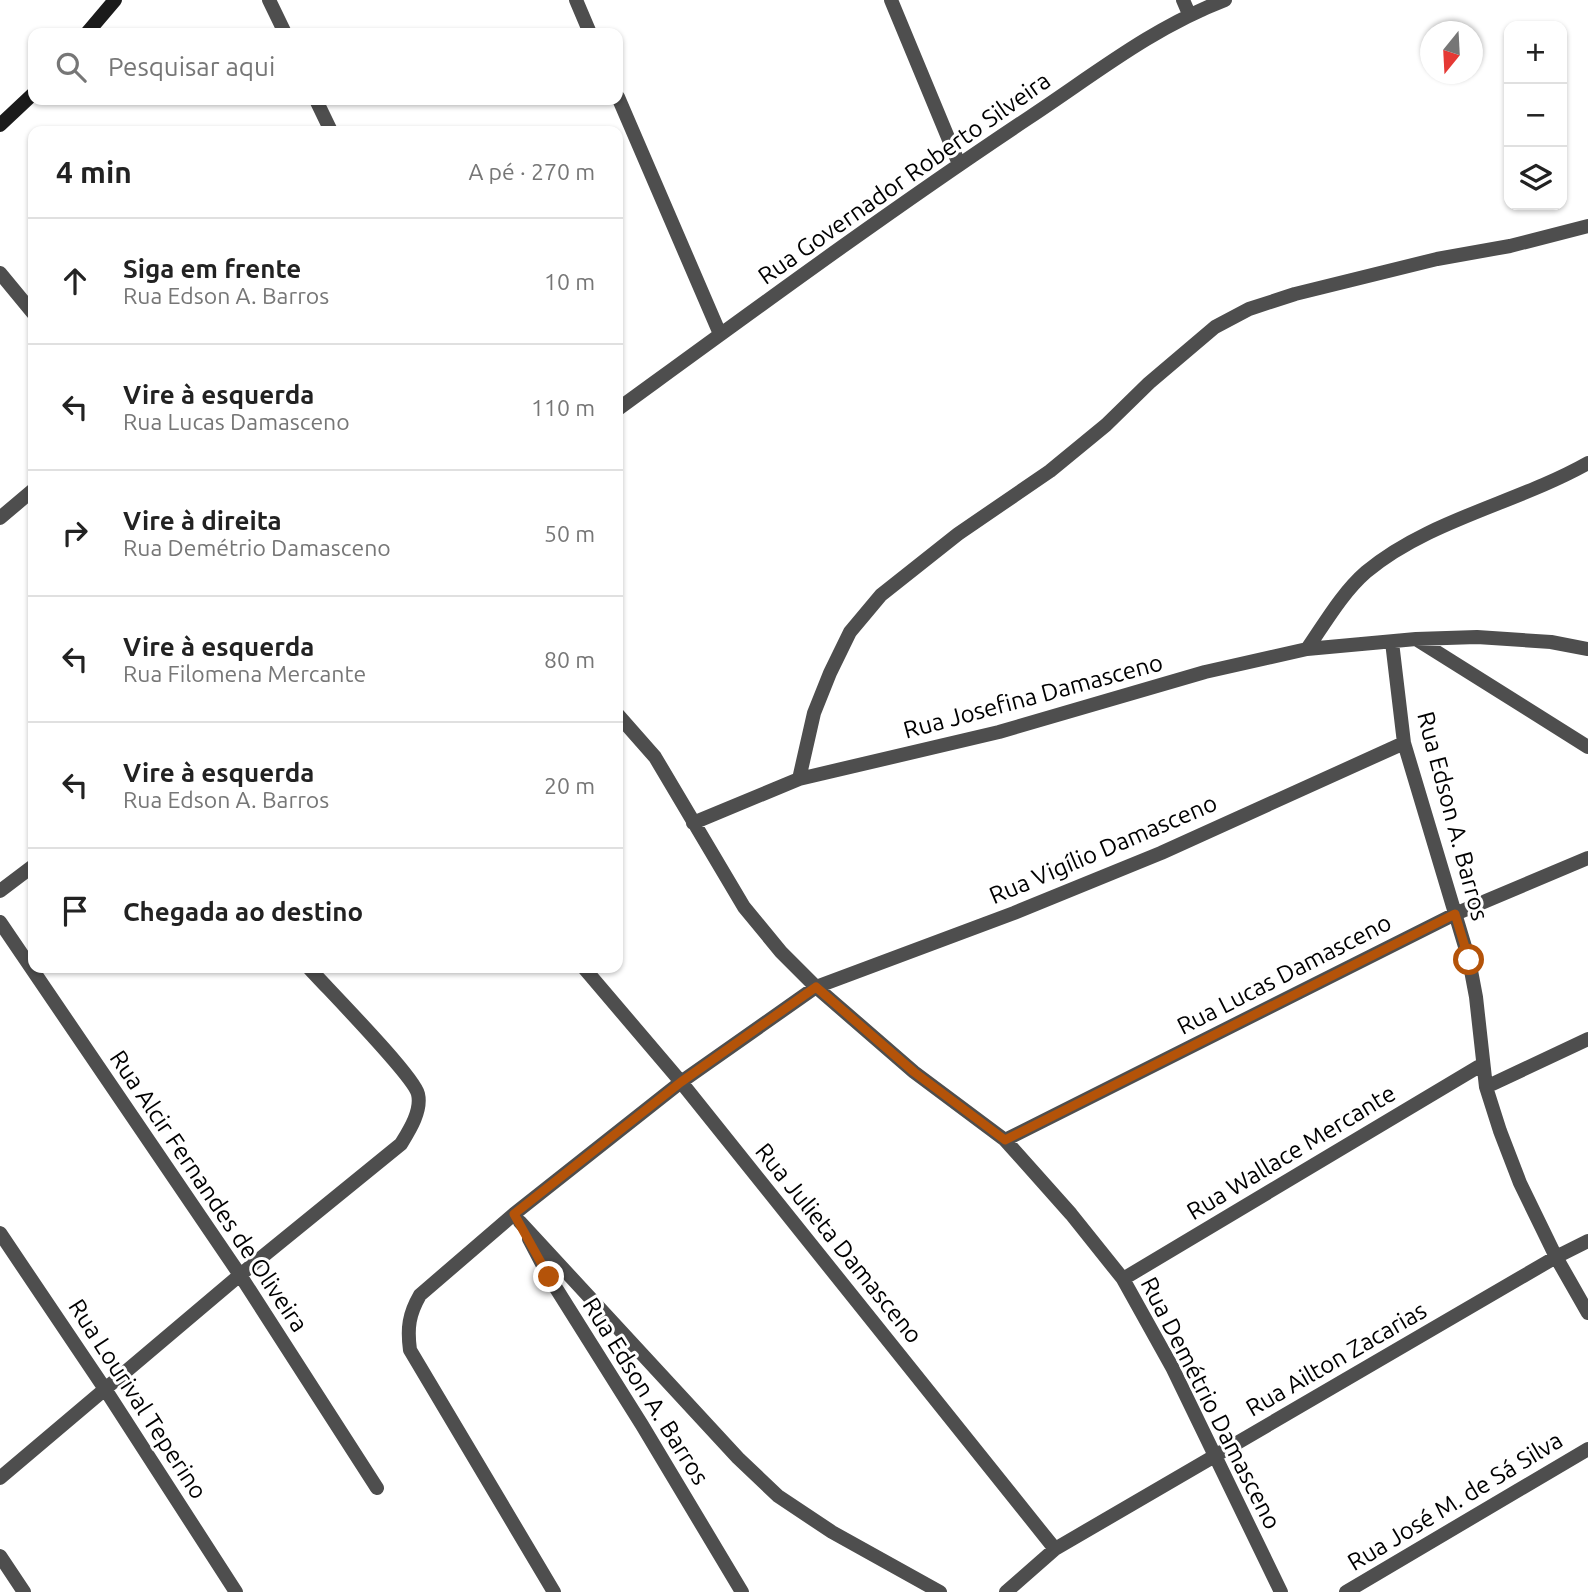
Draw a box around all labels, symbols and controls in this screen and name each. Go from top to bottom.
north arrow [1420,21,1483,84]
map controls [1504,21,1567,210]
button: + [1504,21,1567,84]
search box [28,28,623,105]
icon: search [52,48,90,86]
text: Pesquisar aqui [108,52,275,81]
street label: Rua Governador Roberto Silveira [753,67,1055,289]
button: − [1504,84,1567,147]
button: layers [1504,147,1567,210]
text: 4 min [56,155,132,189]
text: A pé · 270 m [468,159,595,184]
text: Siga em frente [123,254,301,283]
icon: ahead [56,262,94,300]
text: 10 m [544,269,595,294]
text: Rua Edson A. Barros [123,283,329,308]
text: Vire à esquerda [123,380,314,409]
icon: left [56,388,94,426]
text: 110 m [531,395,595,420]
text: Rua Lucas Damasceno [123,409,350,434]
text: Vire à direita [123,506,282,535]
icon: right [56,514,94,552]
text: 50 m [544,521,595,546]
text: Rua Demétrio Damasceno [123,535,391,560]
text: Vire à esquerda [123,632,314,661]
icon: left [56,640,94,678]
text: 80 m [544,647,595,672]
street label: Rua Josefina Damasceno [900,648,1166,744]
text: Rua Filomena Mercante [123,661,366,686]
street label: Rua Edson A. Barros [1412,709,1494,923]
text: Vire à esquerda [123,758,314,787]
icon: left [56,766,94,804]
text: 20 m [544,773,595,798]
text: Rua Edson A. Barros [123,787,329,812]
street label: Rua Vigílio Damasceno [985,789,1221,909]
icon: arrive [56,892,94,930]
text: Chegada ao destino [123,897,363,926]
street label: Rua Lucas Damasceno [1172,908,1396,1040]
route start [1453,944,1484,975]
street label: Rua Alcir Fernandes de Oliveira [105,1045,313,1337]
street label: Rua Wallace Mercante [1182,1079,1400,1225]
street label: Rua Julieta Damasceno [750,1138,928,1348]
route end [533,1261,564,1292]
street label: Rua Demétrio Damasceno [1136,1272,1286,1534]
street label: Rua Edson A. Barros [578,1293,714,1489]
street label: Rua Lourival Teperino [63,1294,213,1504]
street label: Rua Ailton Zacarias [1241,1296,1431,1422]
street label: Rua José M. de Sá Silva [1343,1426,1567,1576]

